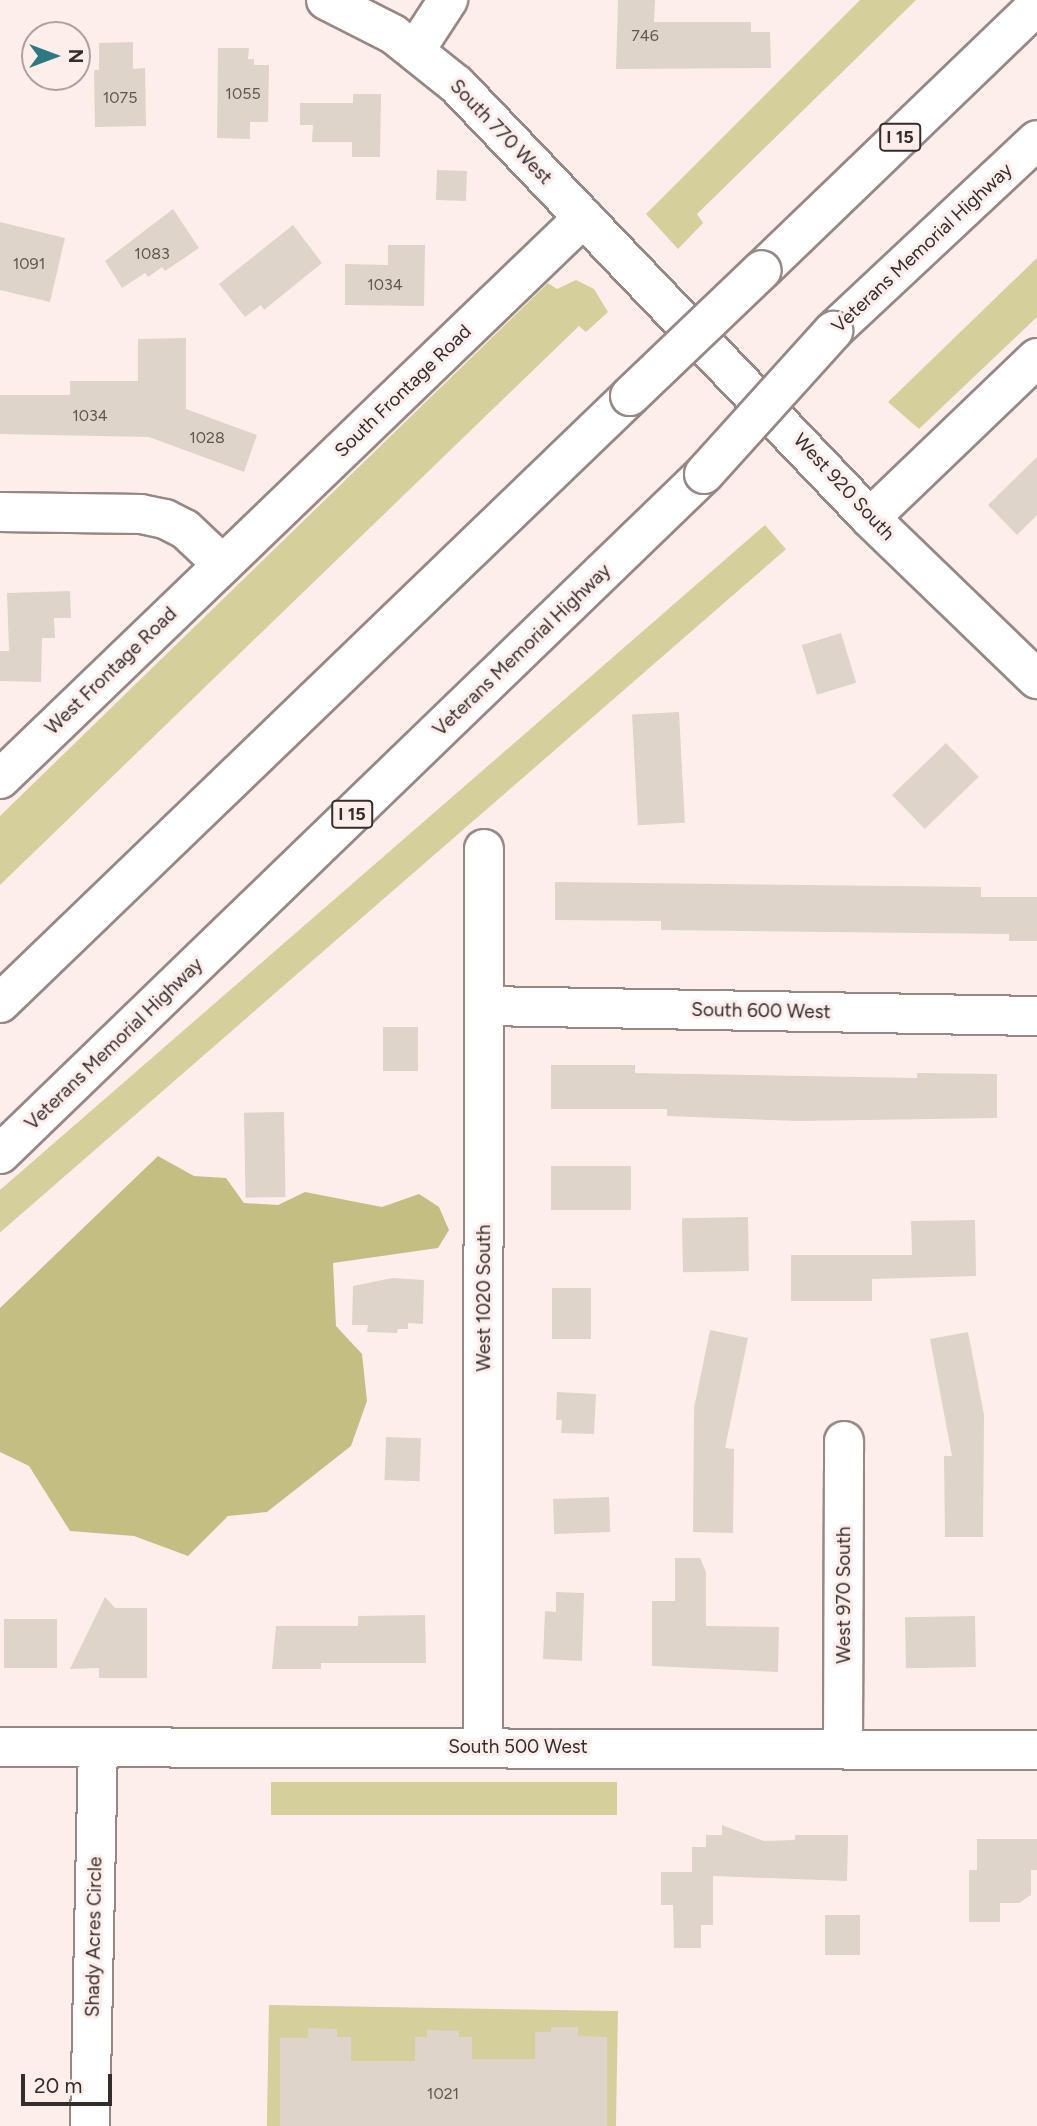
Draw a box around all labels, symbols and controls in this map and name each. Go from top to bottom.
north arrow [21,21,91,91]
house number: 746 [631,26,659,46]
text: N [64,49,87,63]
street label: South 770 West [445,75,557,189]
house number: 1055 [225,84,261,104]
house number: 1075 [103,88,137,108]
road number: I 15 [879,122,921,152]
street label: Veterans Memorial Highway [827,158,1017,338]
house number: 1083 [134,244,170,264]
house number: 1091 [13,254,45,274]
house number: 1034 [367,275,403,295]
street label: South Frontage Road [330,320,476,462]
house number: 1034 [72,406,108,426]
house number: 1028 [189,428,225,448]
street label: West 920 South [789,429,899,545]
street label: Veterans Memorial Highway [428,559,616,741]
street label: West Frontage Road [41,603,181,739]
road number: I 15 [331,800,373,828]
street label: Veterans Memorial Highway [20,953,208,1135]
street label: South 600 West [691,998,831,1024]
street label: West 1020 South [473,1224,495,1372]
street label: West 970 South [833,1526,855,1664]
street label: South 500 West [448,1736,588,1758]
street label: Shady Acres Circle [81,1857,107,2017]
scale bar [24,2060,116,2104]
text: 20 m [34,2073,82,2098]
house number: 1021 [427,2084,459,2104]

